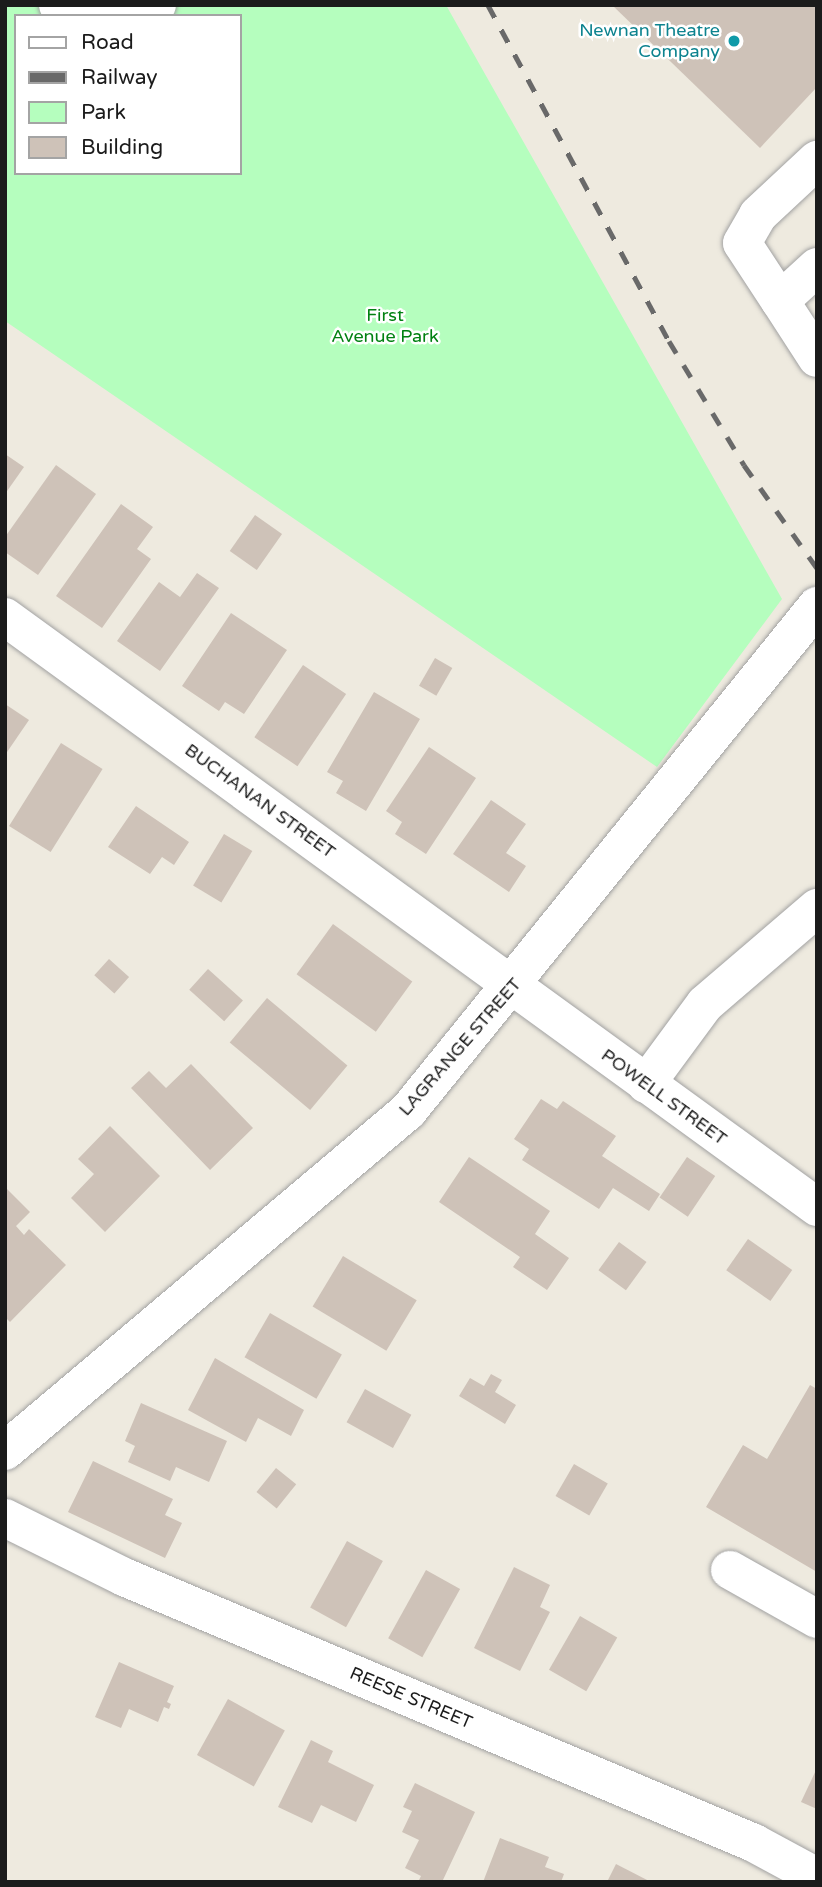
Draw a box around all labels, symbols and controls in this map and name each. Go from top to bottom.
legend [14,14,242,175]
place label: Newnan Theatre Company [579,20,720,62]
text: Road [81,30,134,55]
marker: Newnan Theatre Company [726,33,742,49]
text: Railway [81,65,158,90]
text: Park [81,100,126,125]
text: Building [81,135,163,160]
park label: First Avenue Park [331,305,439,348]
street label: BUCHANAN STREET [181,739,339,863]
street label: LAGRANGE STREET [394,974,526,1120]
street label: POWELL STREET [597,1044,731,1150]
street label: REESE STREET [346,1662,476,1734]

